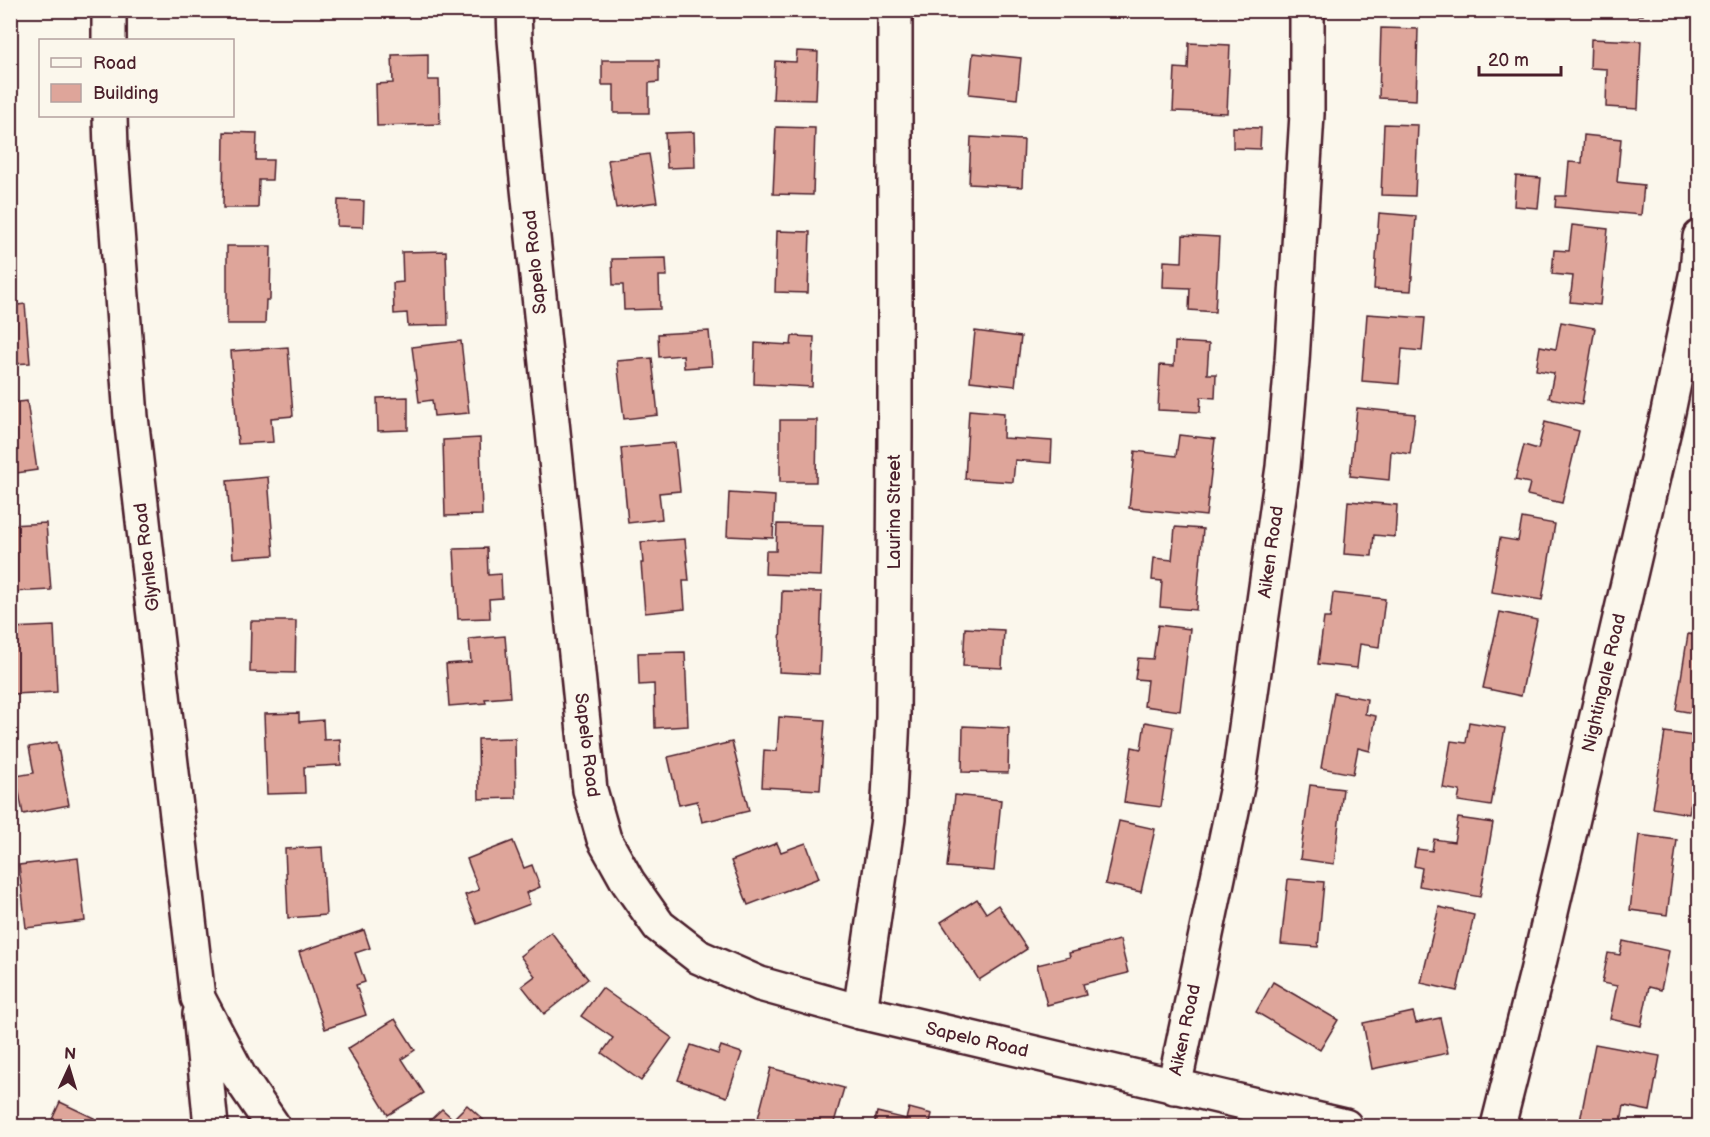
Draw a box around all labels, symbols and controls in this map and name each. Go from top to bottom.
legend [39,39,234,117]
scale bar [1479,39,1562,77]
text: 20 m [1488,50,1529,71]
text: Road [93,53,137,74]
text: Building [93,83,159,104]
street label: Sapelo Road [519,209,551,315]
street label: Laurina Street [884,454,905,570]
street label: Glynlea Road [130,502,164,612]
street label: Aiken Road [1254,505,1288,599]
street label: Nightingale Road [1578,612,1630,754]
street label: Sapelo Road [570,692,604,798]
street label: Aiken Road [1165,982,1205,1078]
street label: Sapelo Road [924,1018,1030,1062]
north arrow [39,1038,99,1098]
text: N [63,1045,77,1064]

